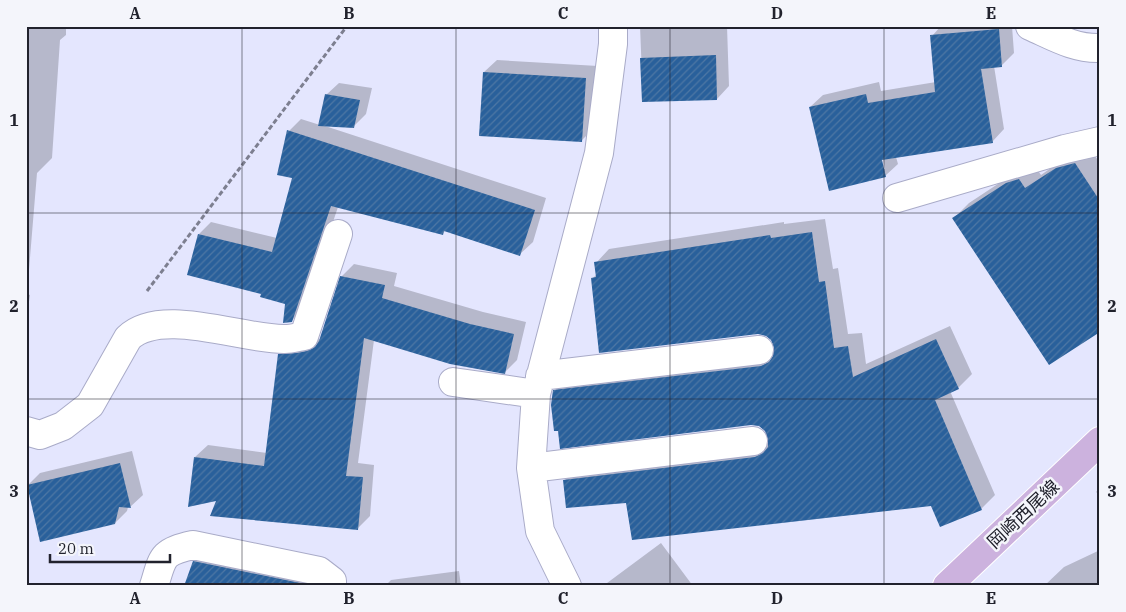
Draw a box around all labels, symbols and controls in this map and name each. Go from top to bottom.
text: A [129,3,141,23]
text: B [343,3,355,23]
text: C [558,3,568,23]
text: D [771,3,783,23]
text: E [986,3,996,23]
text: 1 [9,110,19,130]
text: 1 [1107,110,1117,130]
text: 2 [9,296,19,316]
text: 2 [1107,296,1117,316]
street label: 岡崎西尾線 [982,475,1064,553]
text: 3 [9,481,19,501]
text: 3 [1107,481,1117,501]
scale bar [50,532,170,564]
text: 20 m [58,539,94,558]
text: A [129,588,141,608]
text: B [343,588,355,608]
text: C [558,588,568,608]
text: D [771,588,783,608]
text: E [986,588,996,608]

